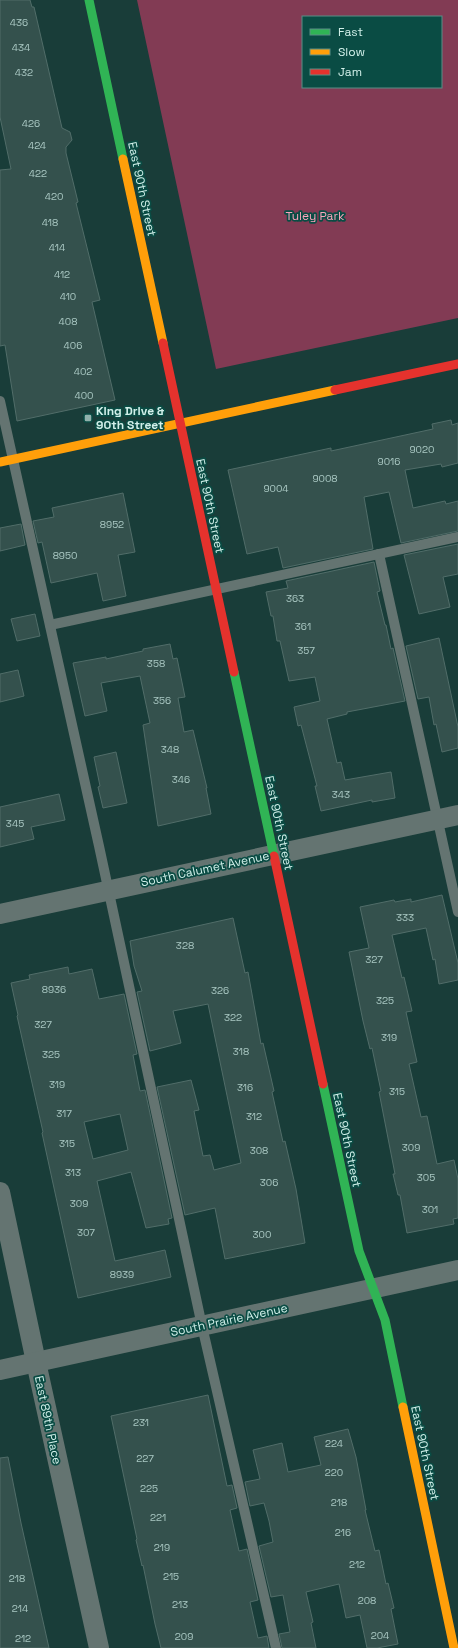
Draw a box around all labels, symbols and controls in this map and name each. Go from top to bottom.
house number: 436 [10,16,28,29]
legend [302,16,442,88]
text: Fast [338,24,363,40]
house number: 434 [12,41,30,54]
text: Slow [338,44,365,60]
text: Jam [338,64,362,80]
house number: 432 [15,66,33,79]
house number: 426 [22,117,40,130]
house number: 424 [28,139,46,152]
street label: East 90th Street [124,140,160,238]
house number: 422 [29,167,47,180]
house number: 420 [45,190,63,203]
park label: Tuley Park [286,208,345,224]
house number: 418 [42,216,58,229]
house number: 414 [49,241,65,254]
house number: 412 [54,268,70,281]
house number: 410 [60,290,76,303]
house number: 408 [59,315,77,328]
house number: 406 [64,339,82,352]
house number: 402 [74,365,92,378]
house number: 400 [74,389,94,402]
place label: King Drive & 90th Street [96,403,164,433]
marker: King Drive & 90th Street [83,413,93,423]
house number: 9020 [410,443,434,456]
house number: 9016 [378,455,400,468]
street label: East 90th Street [192,457,228,555]
house number: 9008 [312,472,338,485]
house number: 9004 [263,482,289,495]
house number: 8952 [100,518,124,531]
house number: 8950 [53,549,77,562]
house number: 363 [286,592,304,605]
house number: 361 [295,620,311,633]
house number: 357 [297,644,315,657]
house number: 358 [147,657,165,670]
house number: 356 [153,694,171,707]
house number: 348 [161,743,179,756]
house number: 346 [172,773,190,786]
street label: East 90th Street [261,774,297,872]
house number: 343 [332,788,350,801]
house number: 345 [6,817,24,830]
street label: South Calumet Avenue [139,848,271,890]
house number: 333 [396,911,414,924]
house number: 328 [176,939,194,952]
house number: 327 [365,953,383,966]
house number: 8936 [42,983,66,996]
house number: 326 [211,984,229,997]
house number: 325 [376,994,394,1007]
house number: 322 [224,1011,242,1024]
house number: 327 [34,1018,52,1031]
house number: 319 [381,1031,397,1044]
house number: 318 [233,1045,249,1058]
house number: 325 [42,1048,60,1061]
house number: 319 [49,1078,65,1091]
house number: 316 [237,1081,253,1094]
house number: 315 [389,1085,405,1098]
street label: East 90th Street [329,1091,365,1189]
house number: 317 [56,1107,72,1120]
house number: 312 [246,1110,262,1123]
house number: 315 [59,1137,75,1150]
house number: 309 [402,1141,420,1154]
house number: 308 [250,1144,268,1157]
house number: 313 [65,1166,81,1179]
house number: 305 [417,1171,435,1184]
house number: 306 [260,1176,278,1189]
house number: 309 [70,1197,88,1210]
house number: 301 [422,1203,438,1216]
house number: 307 [77,1226,95,1239]
house number: 300 [253,1228,271,1241]
house number: 8939 [110,1268,134,1281]
street label: South Prairie Avenue [169,1300,289,1340]
street label: East 89th Place [31,1374,65,1466]
street label: East 90th Street [407,1404,443,1502]
house number: 231 [133,1416,149,1429]
house number: 224 [325,1437,343,1450]
house number: 227 [136,1452,154,1465]
house number: 220 [325,1466,343,1479]
house number: 225 [140,1482,158,1495]
house number: 218 [331,1496,347,1509]
house number: 221 [150,1511,166,1524]
house number: 216 [335,1526,351,1539]
house number: 219 [154,1541,170,1554]
house number: 212 [349,1558,365,1571]
house number: 215 [163,1570,179,1583]
house number: 218 [9,1572,25,1585]
house number: 208 [358,1594,376,1607]
house number: 213 [172,1598,188,1611]
house number: 214 [12,1602,28,1615]
house number: 204 [371,1629,389,1642]
house number: 209 [175,1630,193,1643]
house number: 212 [15,1632,31,1645]

